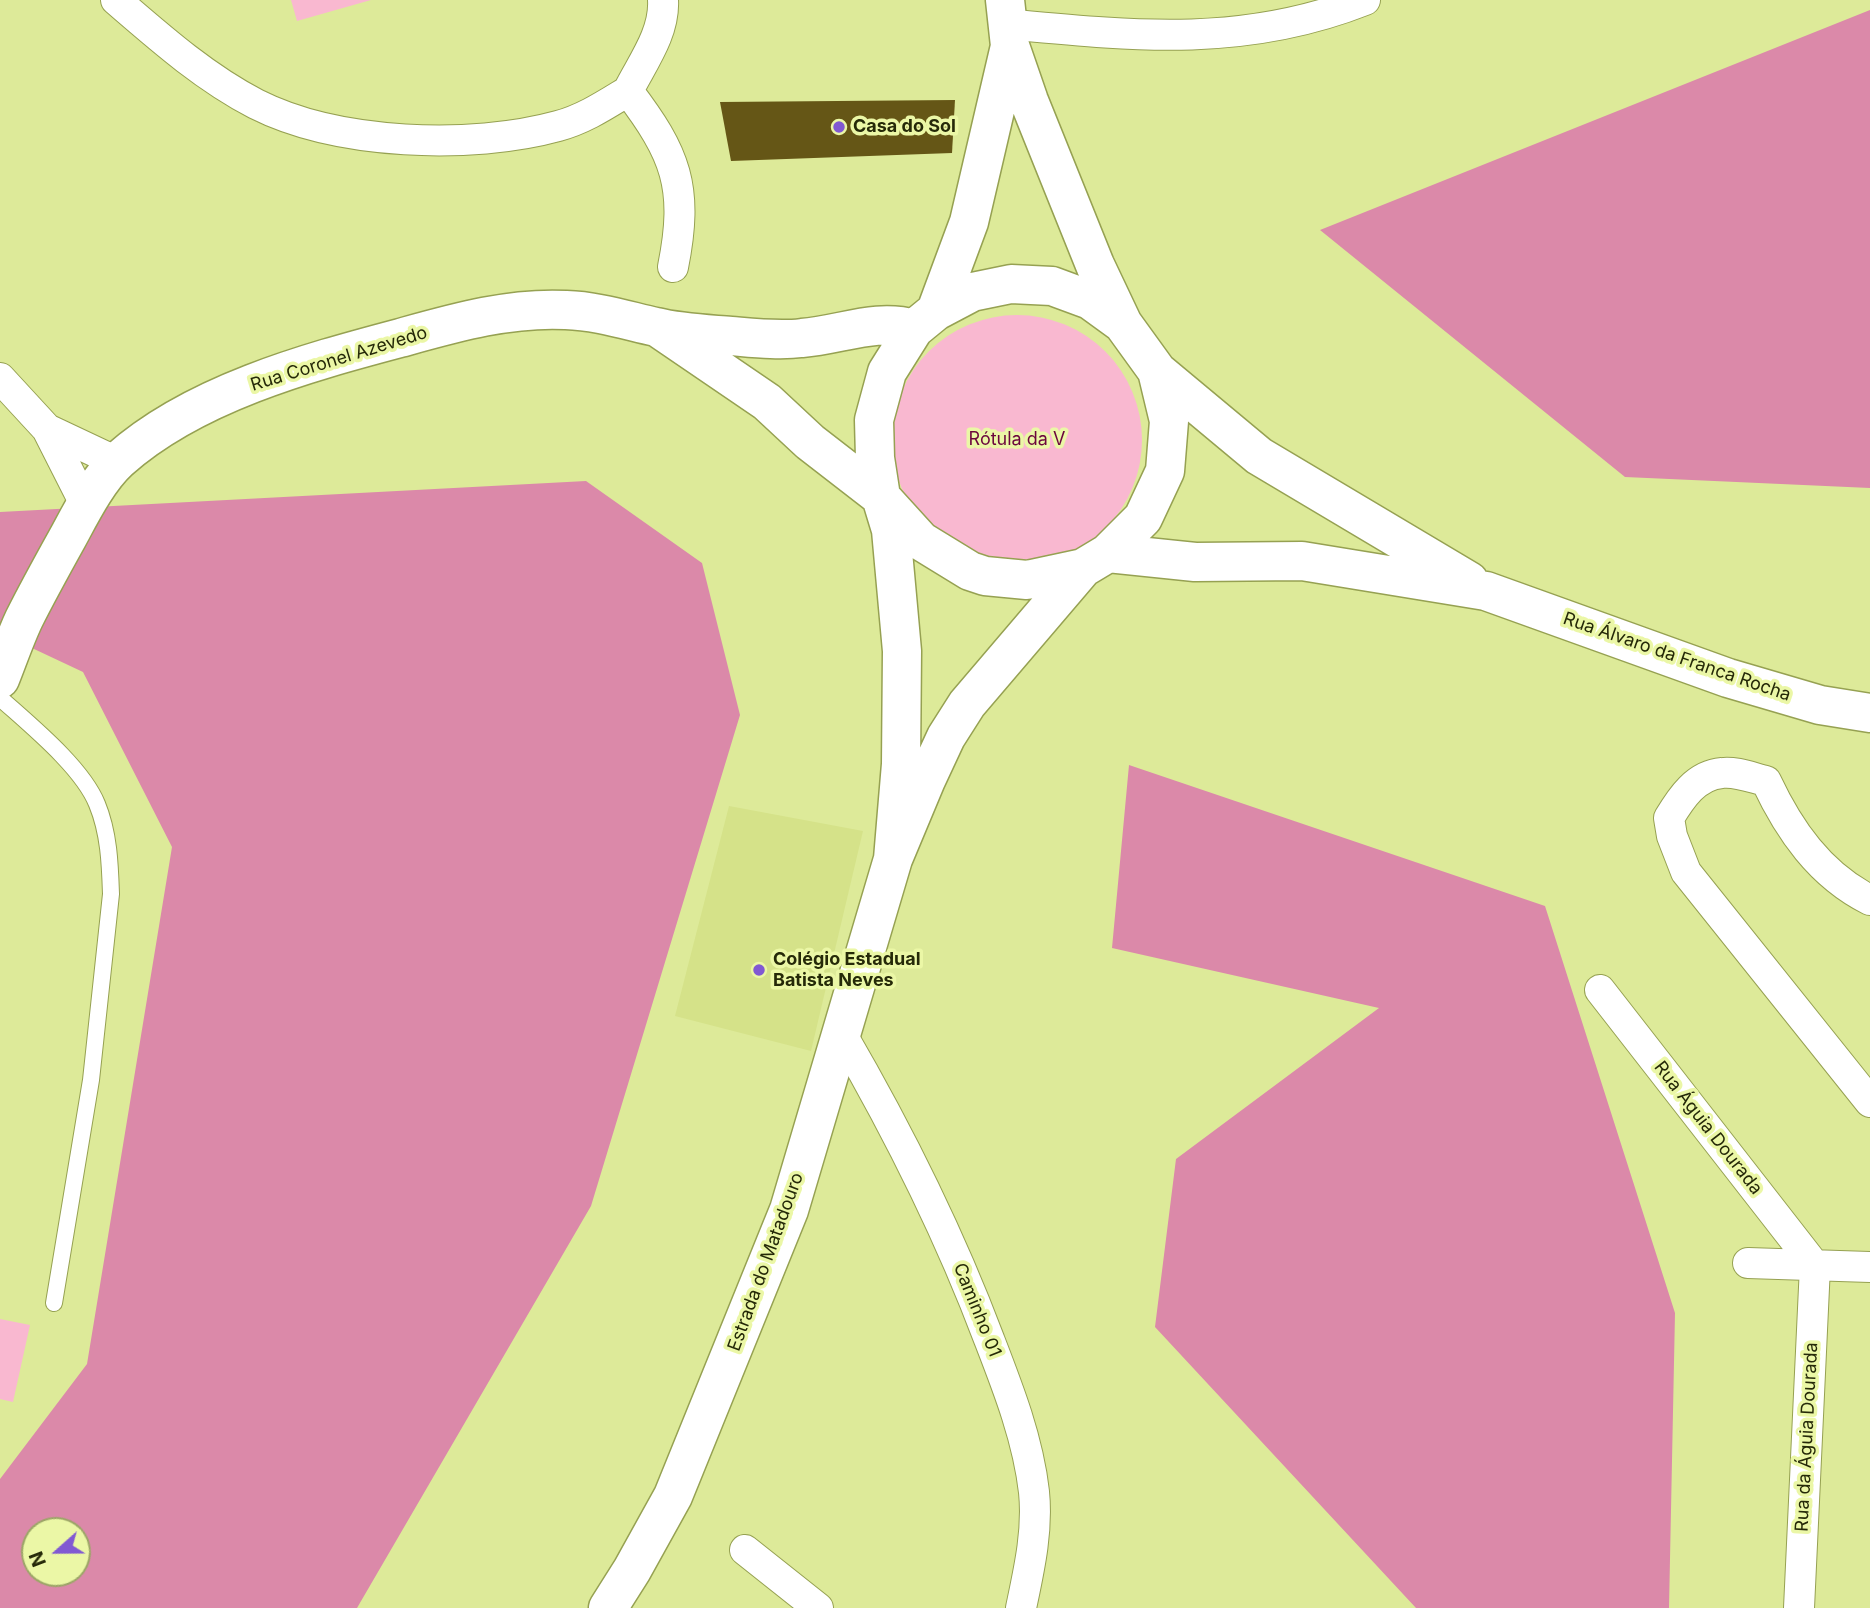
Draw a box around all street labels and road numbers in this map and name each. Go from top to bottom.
street label: Rua Coronel Azevedo [248,322,430,396]
street label: Rua Álvaro da Franca Rocha [1560,608,1794,706]
street label: Rua Águia Dourada [1649,1057,1767,1199]
street label: Estrada do Matadouro [724,1170,808,1354]
street label: Caminho 01 [948,1260,1006,1360]
street label: Rua da Águia Dourada [1791,1342,1823,1532]

